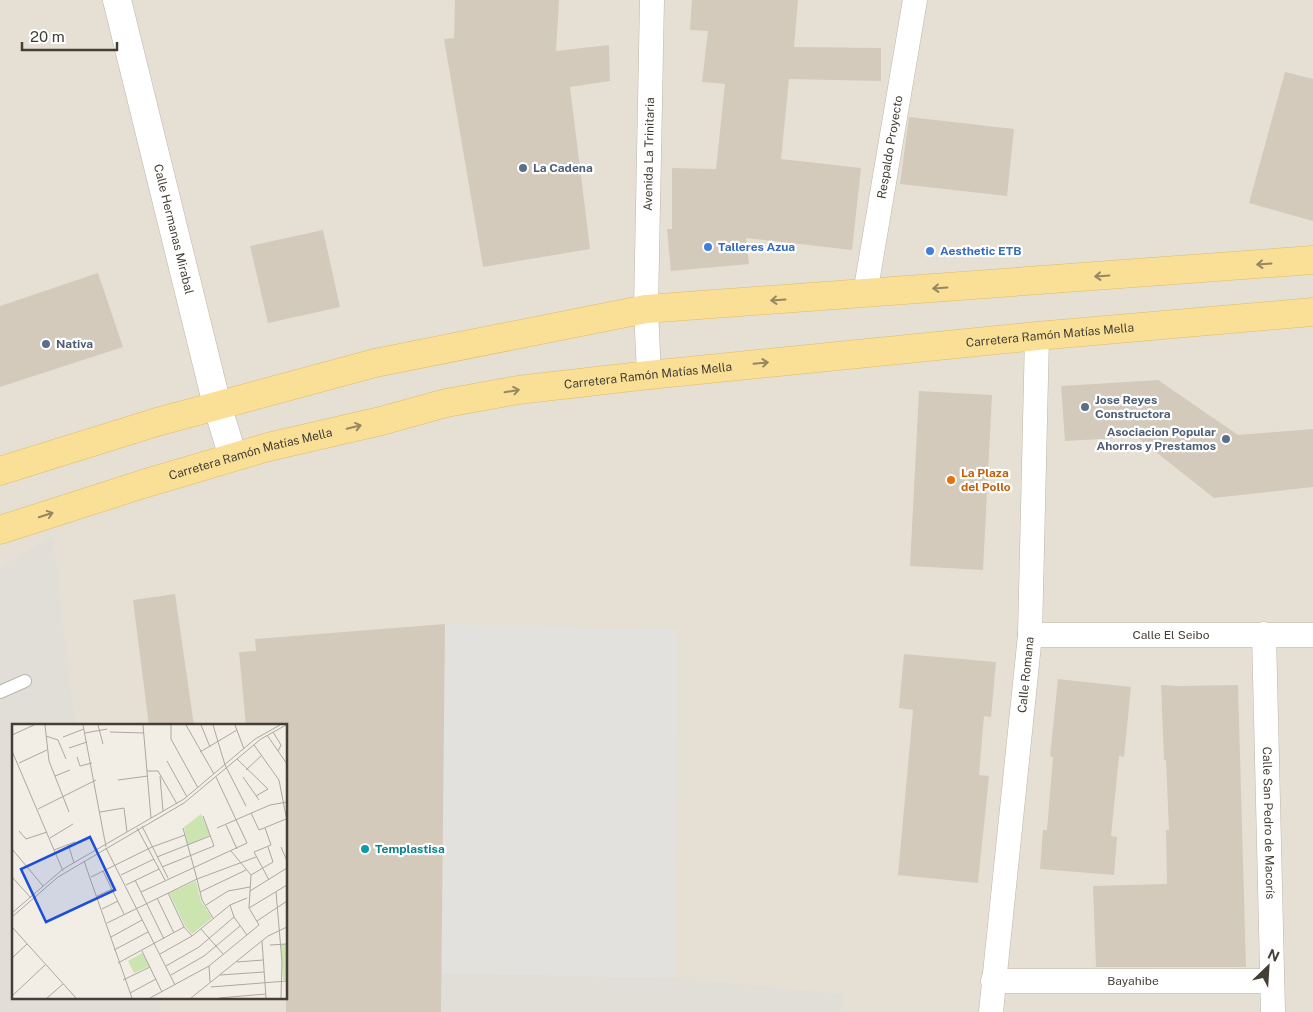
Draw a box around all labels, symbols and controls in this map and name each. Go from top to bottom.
scale bar [22,20,118,52]
text: 20 m [30,28,65,45]
street label: Respaldo Proyecto [874,94,906,200]
street label: Avenida La Trinitaria [641,97,657,211]
place label: La Cadena [533,161,593,175]
marker: La Cadena [517,162,529,174]
street label: Calle Hermanas Mirabal [151,163,196,296]
place label: Talleres Azua [718,240,795,254]
marker: Talleres Azua [702,241,714,253]
place label: Aesthetic ETB [940,244,1021,258]
marker: Aesthetic ETB [924,245,936,257]
one-way arrow [1257,259,1273,268]
one-way arrow [1095,271,1111,281]
one-way arrow [933,284,949,293]
one-way arrow [770,295,786,304]
street label: Carretera Ramón Matías Mella [965,321,1135,350]
place label: Nativa [56,337,93,351]
marker: Nativa [40,338,52,350]
one-way arrow [753,359,769,368]
street label: Carretera Ramón Matías Mella [563,360,733,392]
one-way arrow [504,386,520,396]
place label: Jose Reyes Constructora [1095,393,1171,421]
marker: Jose Reyes Constructora [1079,401,1091,413]
one-way arrow [345,422,361,431]
street label: Carretera Ramón Matías Mella [167,425,334,483]
place label: Asociacion Popular Ahorros y Prestamos [1097,425,1216,453]
marker: Asociacion Popular Ahorros y Prestamos [1220,433,1232,445]
place label: La Plaza del Pollo [961,466,1011,494]
marker: La Plaza del Pollo [945,474,957,486]
one-way arrow [38,509,54,519]
street label: Calle El Seibo [1132,628,1210,642]
street label: Calle Romana [1015,636,1037,714]
inset map [12,724,288,1000]
street label: Calle San Pedro de Macorís [1260,747,1277,899]
place label: Templastisa [375,842,445,856]
marker: Templastisa [359,843,371,855]
north arrow [1243,942,1293,992]
text: N [1265,946,1282,965]
street label: Bayahibe [1107,974,1159,988]

